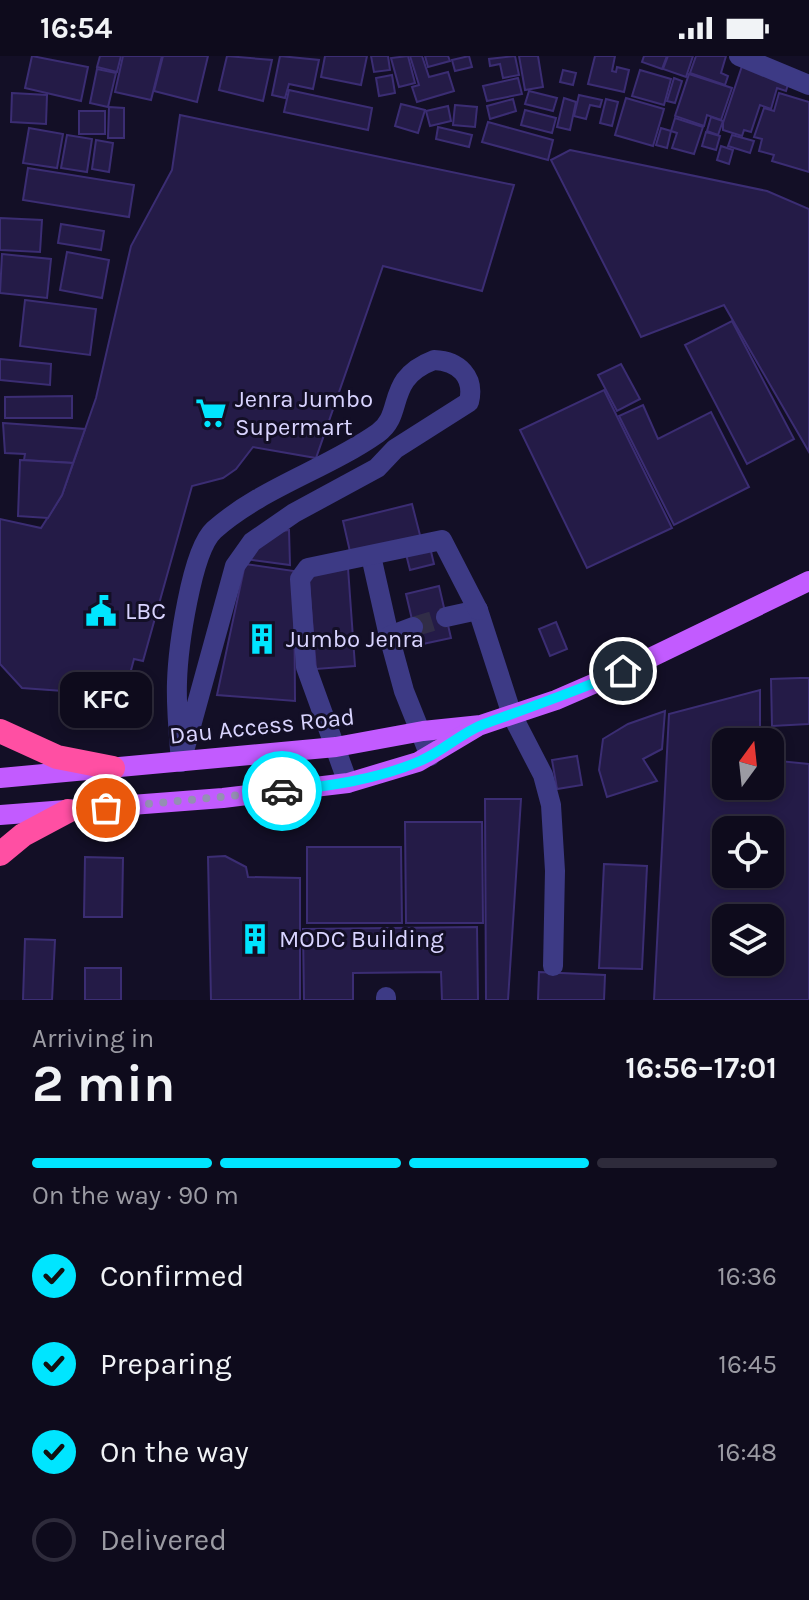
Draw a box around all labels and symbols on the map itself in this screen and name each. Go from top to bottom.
place label: Jenra Jumbo Supermart [235,385,373,441]
supermarket icon: Jenra Jumbo Supermart [194,396,228,430]
public building icon: LBC [84,594,118,628]
place label: LBC [125,597,166,625]
building icon: Jumbo Jenra [245,622,279,656]
place label: Jumbo Jenra [286,625,424,653]
pin [589,637,657,705]
callout: KFC [60,672,152,728]
street label: Dau Access Road [168,702,356,750]
north arrow [712,728,784,800]
courier [242,751,322,831]
pin [72,774,140,842]
building icon: MODC Building [238,922,272,956]
place label: MODC Building [279,925,444,953]

